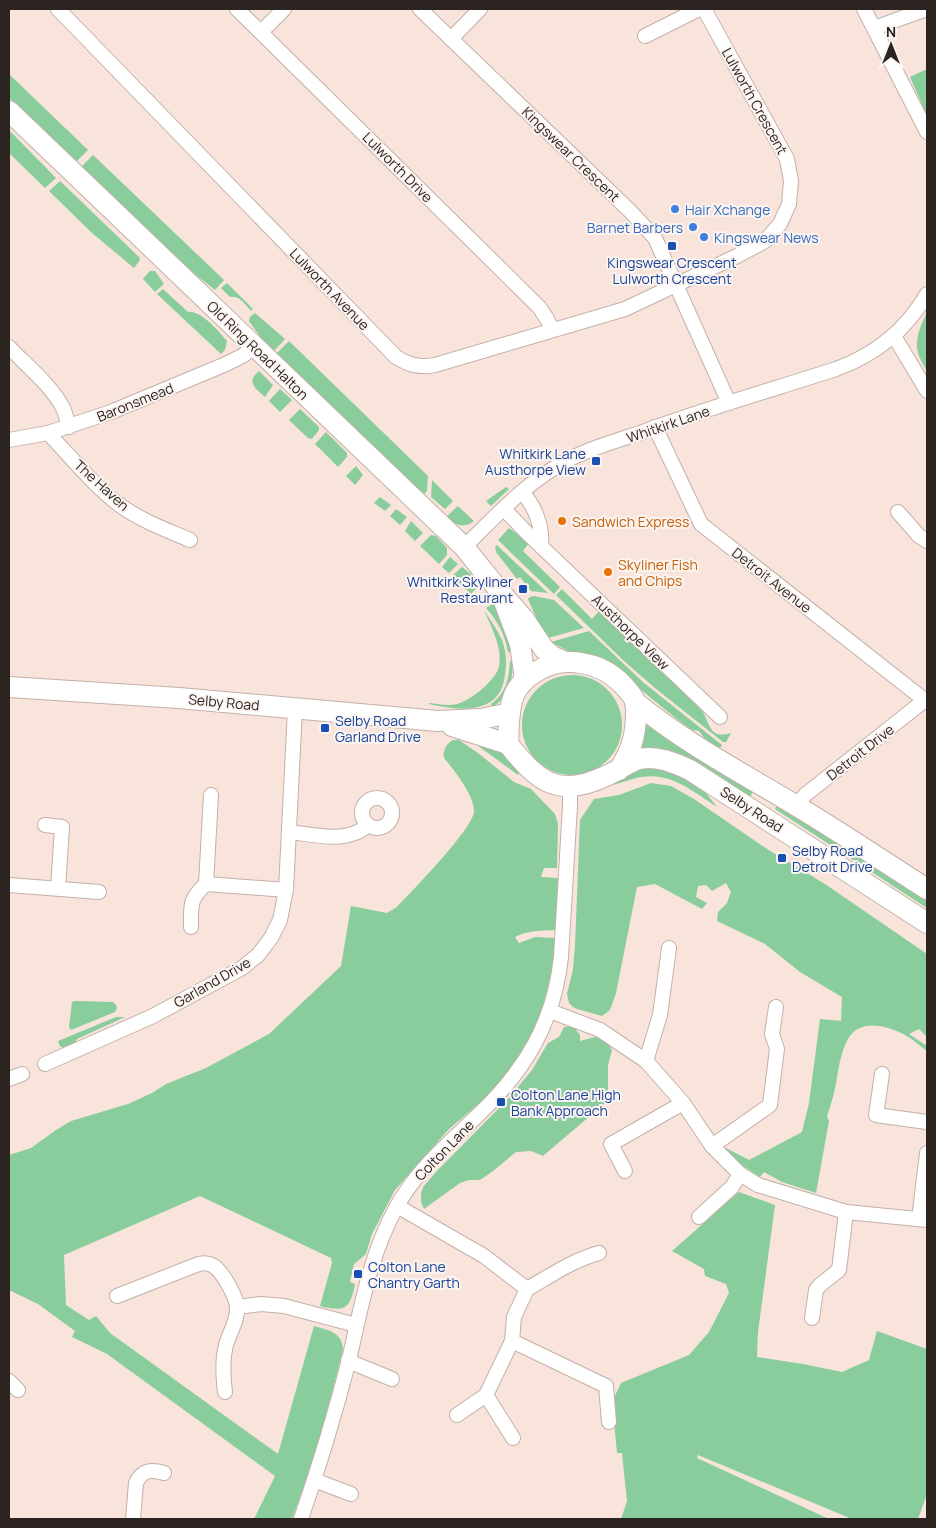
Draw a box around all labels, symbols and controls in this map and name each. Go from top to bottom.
north arrow [866,20,916,70]
text: N [886,22,896,41]
street label: Lulworth Crescent [718,44,792,158]
street label: Kingswear Crescent [518,102,624,206]
street label: Lulworth Drive [359,128,437,206]
place label: Hair Xchange [685,200,770,219]
marker: Hair Xchange [669,203,681,215]
place label: Barnet Barbers [587,218,683,237]
marker: Barnet Barbers [687,221,699,233]
place label: Kingswear News [714,228,819,247]
marker: Kingswear News [698,231,710,243]
marker: Kingswear Crescent Lulworth Crescent [666,240,678,252]
street label: Lulworth Avenue [286,244,374,334]
place label: Kingswear Crescent Lulworth Crescent [607,253,737,288]
street label: Old Ring Road Halton [203,296,313,404]
street label: Baronsmead [94,378,176,426]
street label: Whitkirk Lane [624,401,712,447]
place label: Whitkirk Lane Austhorpe View [485,444,586,479]
street label: The Haven [70,455,134,515]
marker: Whitkirk Lane Austhorpe View [590,455,602,467]
place label: Sandwich Express [572,512,689,531]
marker: Sandwich Express [556,515,568,527]
street label: Detroit Avenue [728,543,816,617]
place label: Skyliner Fish and Chips [618,555,698,590]
marker: Skyliner Fish and Chips [602,566,614,578]
place label: Whitkirk Skyliner Restaurant [407,572,513,607]
marker: Whitkirk Skyliner Restaurant [517,583,529,595]
street label: Austhorpe View [588,590,674,674]
street label: Selby Road [188,689,260,715]
place label: Selby Road Garland Drive [335,711,421,746]
street label: Detroit Drive [822,720,898,784]
marker: Selby Road Garland Drive [319,722,331,734]
street label: Selby Road [717,782,787,836]
place label: Selby Road Detroit Drive [792,841,873,876]
marker: Selby Road Detroit Drive [776,852,788,864]
street label: Garland Drive [170,952,254,1012]
place label: Colton Lane High Bank Approach [511,1085,621,1120]
marker: Colton Lane High Bank Approach [495,1096,507,1108]
street label: Colton Lane [410,1115,478,1185]
place label: Colton Lane Chantry Garth [368,1257,460,1292]
marker: Colton Lane Chantry Garth [352,1268,364,1280]

